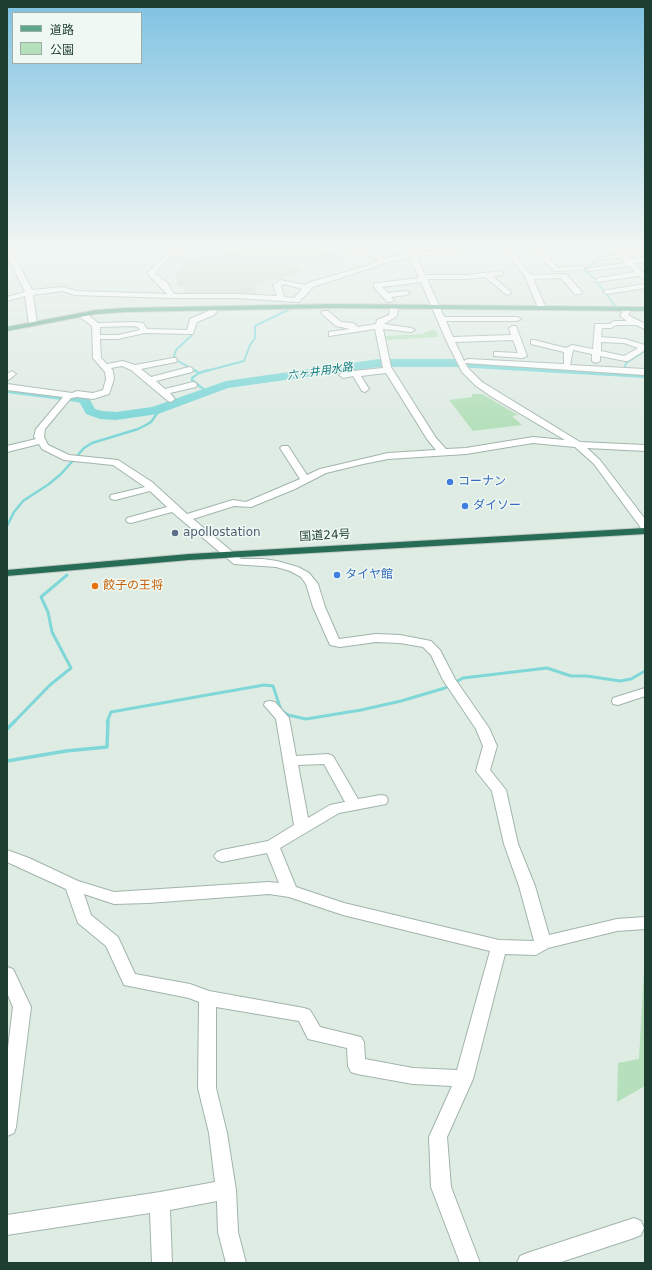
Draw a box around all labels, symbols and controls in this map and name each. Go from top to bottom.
legend [12,12,142,64]
text: 道路 [50,23,74,37]
text: 公園 [50,43,74,57]
water label: 六ヶ井用水路 [286,361,354,383]
place label: コーナン [458,475,506,489]
marker: コーナン [445,477,455,487]
place label: ダイソー [473,499,521,513]
marker: ダイソー [460,501,470,511]
place label: apollostation [183,526,261,540]
street label: 国道24号 [299,527,351,545]
marker: apollostation [170,528,180,538]
place label: タイヤ館 [345,568,393,582]
marker: タイヤ館 [332,570,342,580]
place label: 餃子の王将 [103,579,163,593]
marker: 餃子の王将 [90,581,100,591]

